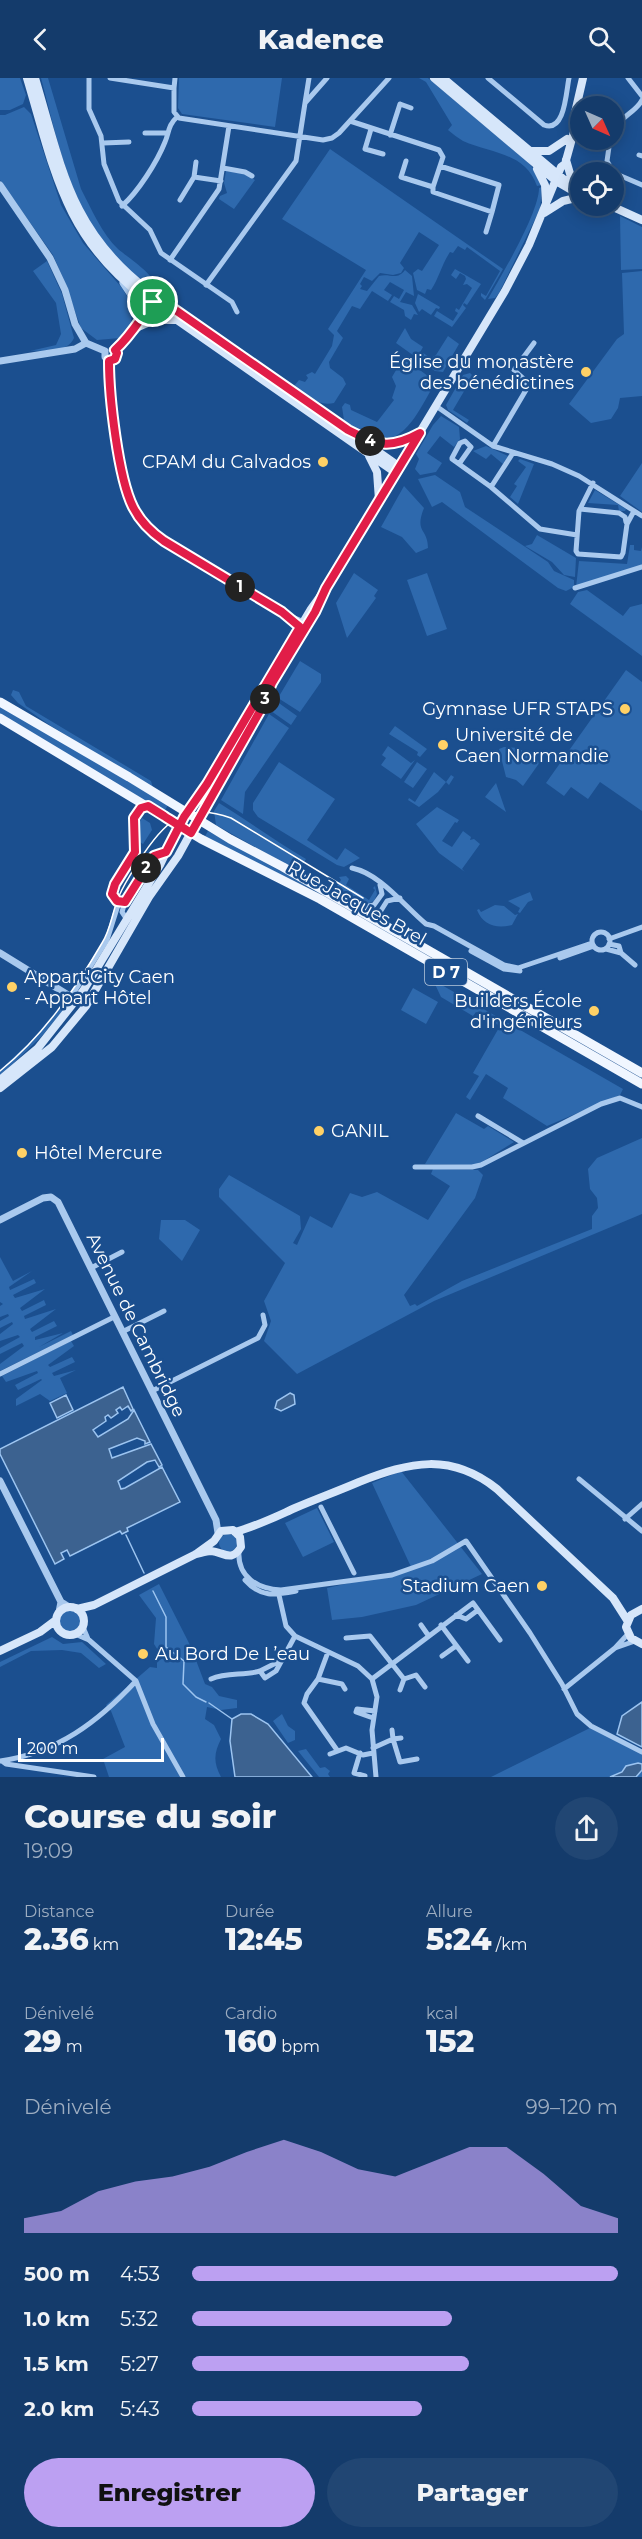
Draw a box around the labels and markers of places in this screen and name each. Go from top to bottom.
pin [127,276,178,327]
place label: Église du monastère des bénédictines [389,351,574,394]
marker: Église du monastère des bénédictines [579,365,593,379]
pin: 4 [355,426,385,456]
place label: CPAM du Calvados [142,451,311,473]
marker: CPAM du Calvados [316,455,330,469]
pin: 1 [225,572,255,602]
pin: 3 [250,684,280,714]
place label: Gymnase UFR STAPS [422,698,613,720]
marker: Gymnase UFR STAPS [618,702,632,716]
place label: Université de Caen Normandie [455,724,609,767]
marker: Université de Caen Normandie [436,738,450,752]
pin: 2 [131,853,161,883]
place label: Appart'City Caen - Appart Hôtel [24,966,175,1009]
marker: Appart'City Caen - Appart Hôtel [5,980,19,994]
place label: Builders École d'ingénieurs [454,990,582,1033]
marker: Builders École d'ingénieurs [587,1004,601,1018]
place label: GANIL [331,1120,389,1142]
marker: GANIL [312,1124,326,1138]
place label: Hôtel Mercure [34,1142,163,1164]
marker: Hôtel Mercure [15,1146,29,1160]
place label: Stadium Caen [402,1575,530,1597]
marker: Stadium Caen [535,1579,549,1593]
place label: Au Bord De L’eau [155,1643,310,1665]
marker: Au Bord De L’eau [136,1647,150,1661]

